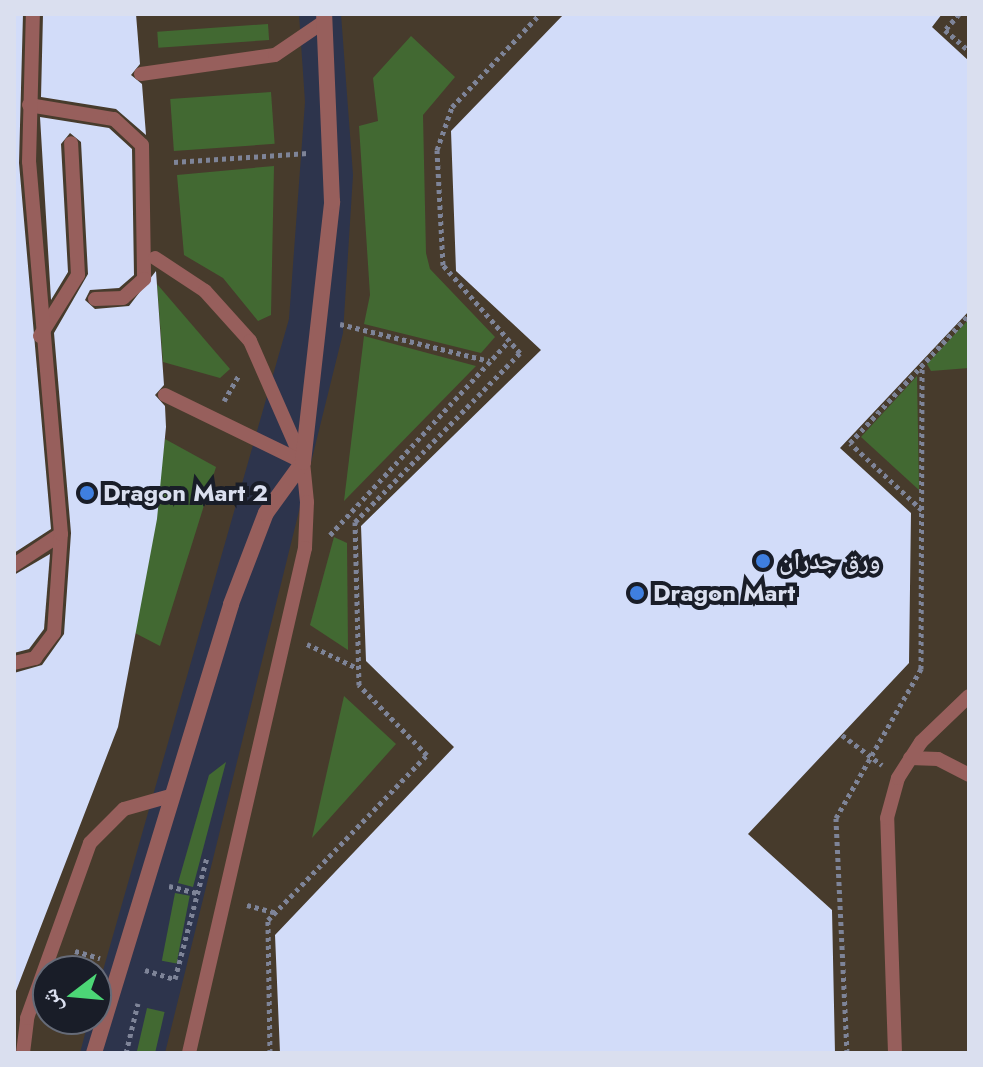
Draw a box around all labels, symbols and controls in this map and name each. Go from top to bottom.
place label: Dragon Mart 2 [103,479,268,507]
marker: Dragon Mart 2 [78,484,96,502]
place label: ورق جدران [779,547,880,575]
marker: ورق جدران [754,552,772,570]
place label: Dragon Mart [653,579,795,607]
marker: Dragon Mart [628,584,646,602]
north arrow [32,955,112,1035]
text: ش [32,985,69,1017]

